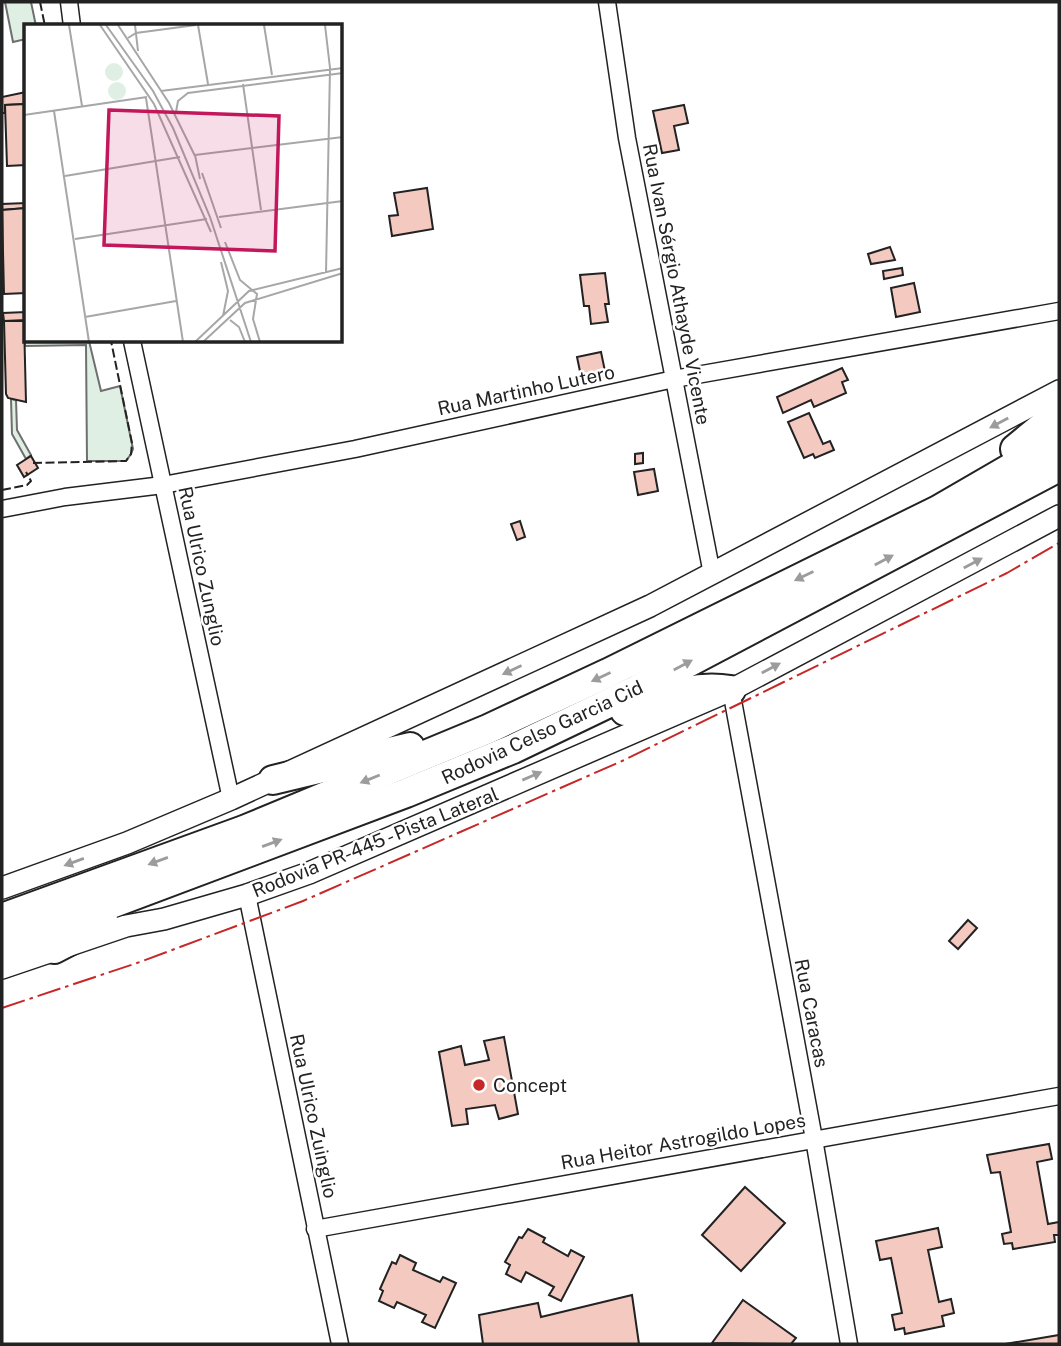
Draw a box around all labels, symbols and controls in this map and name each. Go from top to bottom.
inset map [24,24,343,343]
street label: Rua Ivan Sérgio Athayde Vicente [639,141,715,427]
street label: Rua Martinho Lutero [435,360,617,420]
one-way arrow [989,417,1009,428]
street label: Rua Ulrico Zunglio [174,484,230,648]
one-way arrow [874,554,894,565]
one-way arrow [963,557,983,568]
one-way arrow [794,570,814,581]
one-way arrow [673,660,693,672]
one-way arrow [762,663,782,675]
one-way arrow [502,664,522,676]
one-way arrow [591,671,611,683]
street label: Rodovia Celso Garcia Cid [438,676,646,788]
one-way arrow [521,771,542,782]
one-way arrow [359,773,380,784]
street label: Rodovia PR-445 - Pista Lateral [249,782,501,902]
one-way arrow [261,837,282,848]
one-way arrow [148,856,169,867]
one-way arrow [63,857,84,868]
street label: Rua Caracas [791,957,833,1069]
street label: Rua Ulrico Zuinglio [286,1032,342,1200]
place label: Concept [493,1074,567,1096]
marker: Concept [471,1077,487,1093]
street label: Rua Heitor Astrogildo Lopes [559,1109,807,1173]

